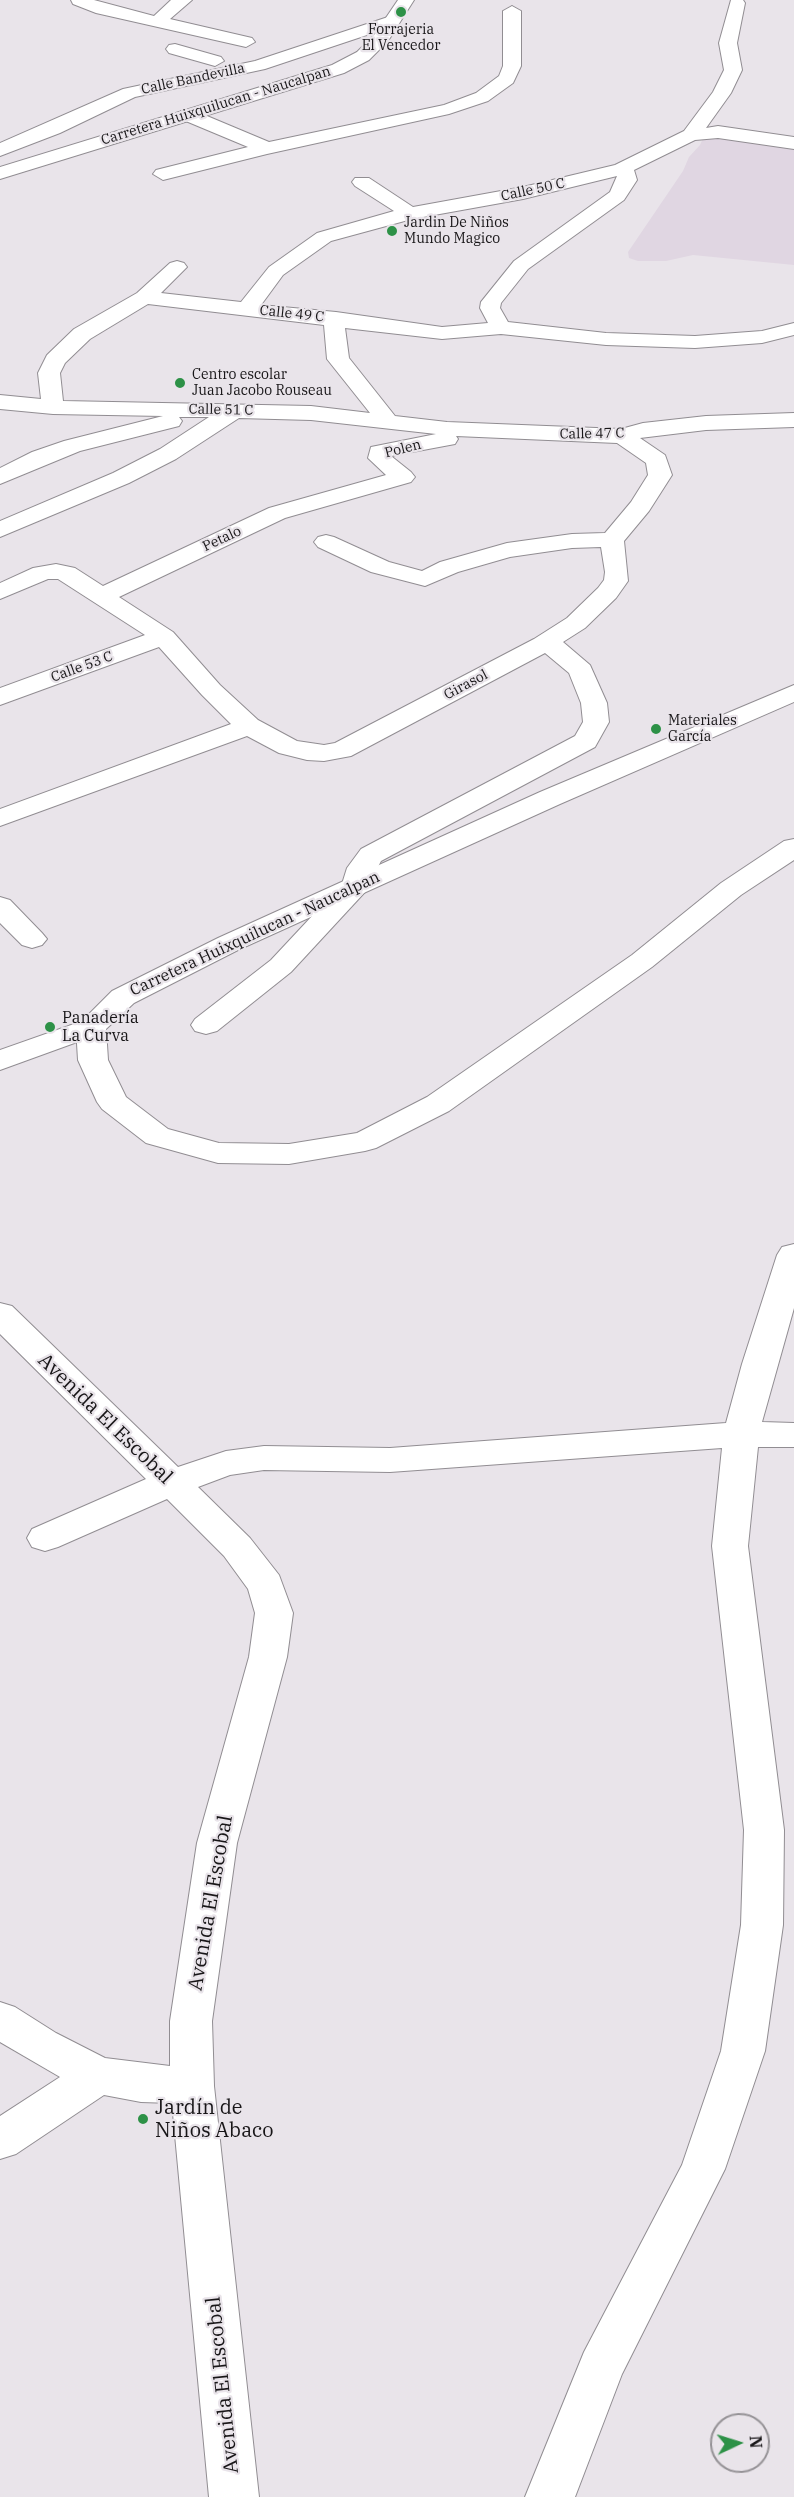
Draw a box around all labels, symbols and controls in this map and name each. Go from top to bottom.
marker: Forrajeria El Vencedor [394,5,408,19]
place label: Forrajeria El Vencedor [362,22,440,54]
street label: Calle Bandevilla [140,60,246,98]
street label: Carretera Huixquilucan - Naucalpan [99,63,333,149]
street label: Calle 50 C [500,175,566,205]
place label: Jardin De Niños Mundo Magico [404,215,509,248]
marker: Jardin De Niños Mundo Magico [385,224,399,238]
street label: Calle 49 C [259,302,325,326]
place label: Centro escolar Juan Jacobo Rouseau [192,367,332,400]
marker: Centro escolar Juan Jacobo Rouseau [173,376,187,390]
street label: Calle 51 C [188,401,254,419]
street label: Calle 47 C [559,425,625,443]
street label: Polen [383,436,423,462]
street label: Petalo [200,523,244,555]
street label: Calle 53 C [49,648,115,686]
street label: Girasol [441,666,491,704]
place label: Materiales García [668,713,737,746]
marker: Materiales García [649,722,663,736]
street label: Carretera Huixquilucan - Naucalpan [127,868,383,1000]
place label: Panadería La Curva [62,1008,139,1046]
marker: Panadería La Curva [43,1020,57,1034]
street label: Avenida El Escobal [33,1349,177,1489]
street label: Avenida El Escobal [184,1813,238,1993]
place label: Jardín de Niños Abaco [155,2096,274,2143]
marker: Jardín de Niños Abaco [136,2112,150,2126]
street label: Avenida El Escobal [202,2295,244,2475]
north arrow [710,2413,770,2473]
text: N [746,2435,766,2449]

